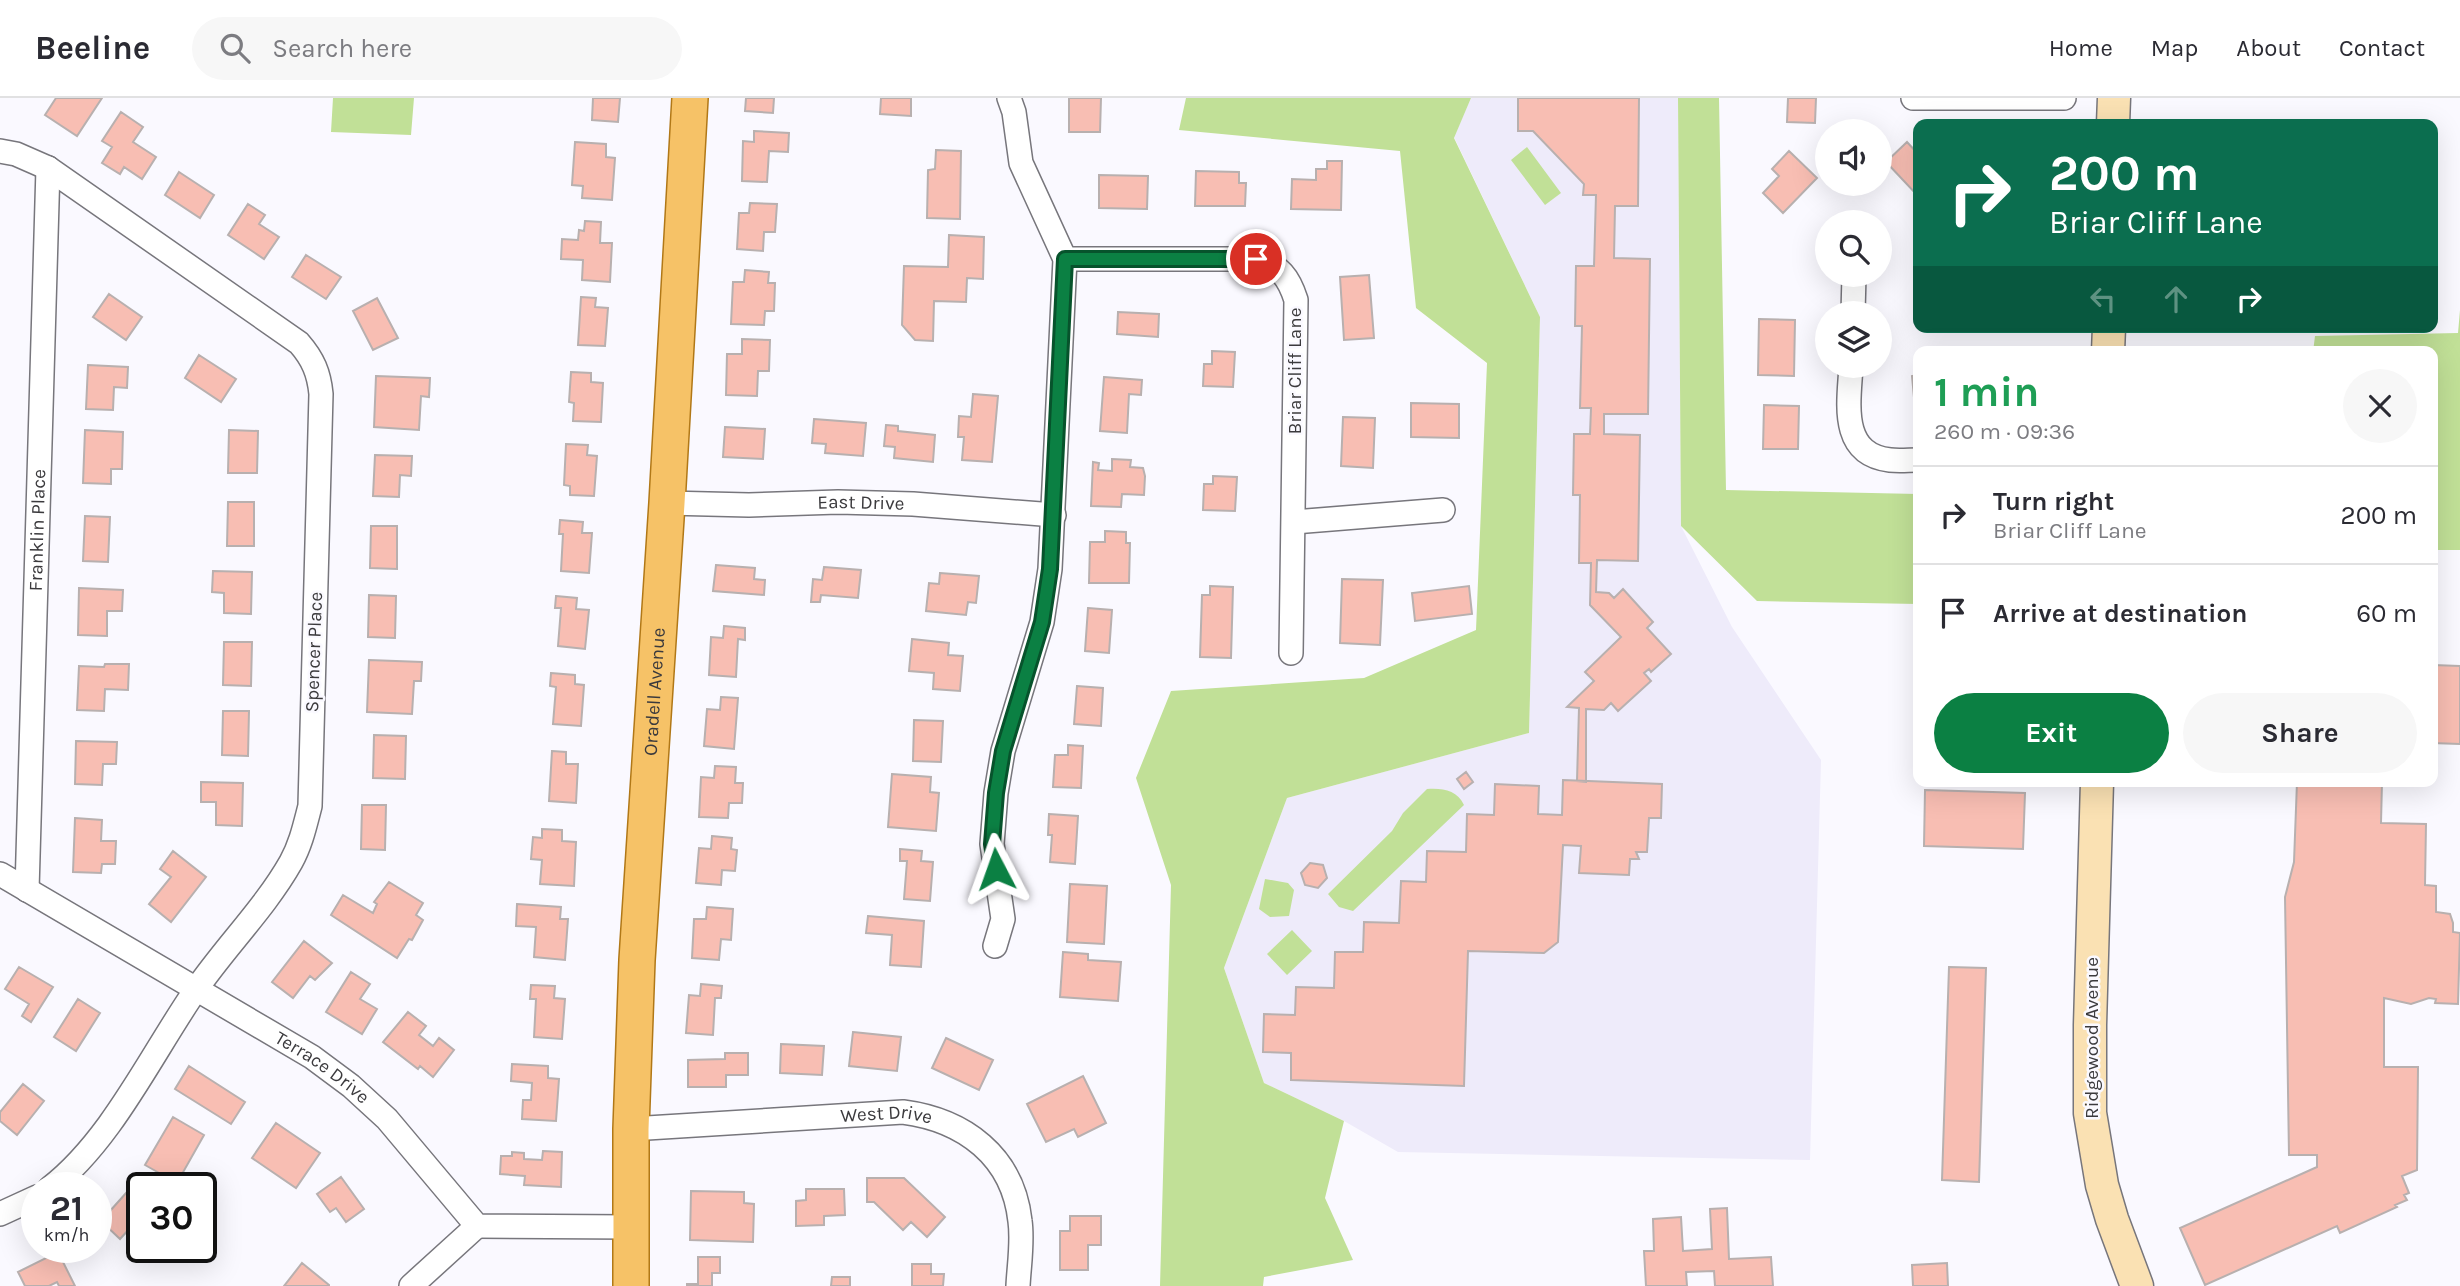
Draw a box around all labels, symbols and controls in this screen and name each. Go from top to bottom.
search box [192,17,682,80]
text: Beeline [35,29,150,67]
icon: search [216,29,254,67]
text: Search here [272,33,412,64]
text: Home [2049,34,2113,62]
text: Map [2151,34,2198,62]
text: About [2236,34,2301,62]
text: Contact [2339,34,2425,62]
map controls [1815,119,1892,378]
button: sound [1815,119,1892,196]
text: 200 m [2049,145,2200,202]
icon: right [1934,147,2025,238]
text: Briar Cliff Lane [2049,204,2263,241]
button: search [1815,210,1892,287]
pin [1226,229,1286,289]
icon: arrive [1237,240,1275,278]
icon: left [2084,280,2122,318]
icon: ahead [2157,280,2195,318]
icon: right [2230,280,2268,318]
button: layers [1815,301,1892,378]
street label: Briar Cliff Lane [1284,308,1306,434]
text: 1 min [1934,367,2039,417]
button: close [2343,369,2417,443]
text: 260 m · 09:36 [1934,418,2075,445]
street label: Franklin Place [25,469,50,592]
text: Turn right [1993,486,2114,517]
street label: East Drive [817,491,905,515]
icon: right [1934,496,1972,534]
text: 200 m [2341,500,2417,531]
text: Briar Cliff Lane [1993,517,2147,544]
street label: Spencer Place [301,591,327,713]
icon: arrive [1934,594,1972,632]
text: Arrive at destination [1993,598,2247,629]
text: 60 m [2356,598,2417,629]
street label: Oradell Avenue [639,627,670,756]
button: Exit [1934,693,2169,773]
button: Share [2183,693,2417,773]
position arrow [959,832,1033,906]
street label: Ridgewood Avenue [2081,957,2103,1119]
street label: Terrace Drive [271,1027,374,1108]
street label: West Drive [840,1101,935,1129]
speed limit sign: 30 [126,1172,217,1263]
text: 21 [50,1188,83,1229]
text: km/h [44,1224,89,1246]

